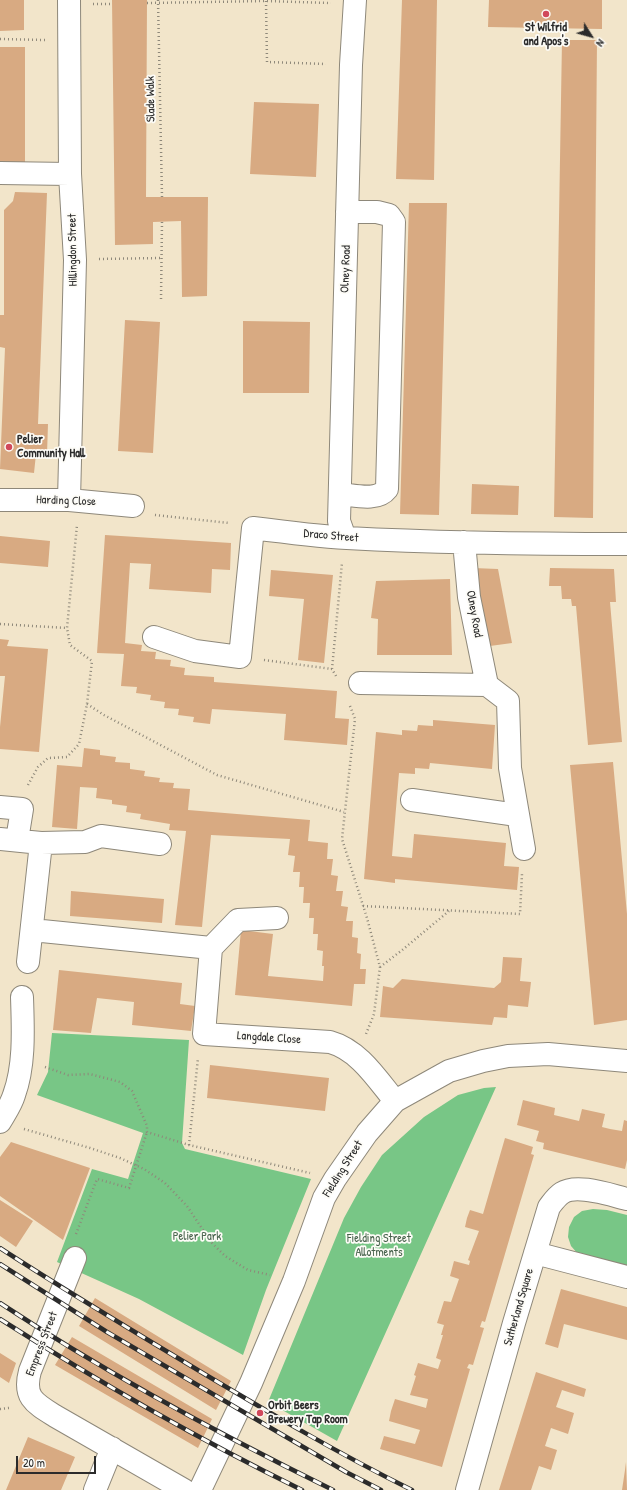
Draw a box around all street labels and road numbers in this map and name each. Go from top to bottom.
street label: Slade Walk [143,76,159,122]
street label: Hillingdon Street [65,214,81,286]
street label: Olney Road [338,245,354,293]
street label: Harding Close [36,493,96,509]
street label: Draco Street [303,526,359,546]
street label: Olney Road [463,589,485,639]
street label: Langdale Close [237,1029,301,1047]
street label: Fielding Street [320,1138,366,1200]
street label: Sutherland Square [501,1267,537,1347]
street label: Empress Street [23,1310,61,1378]

